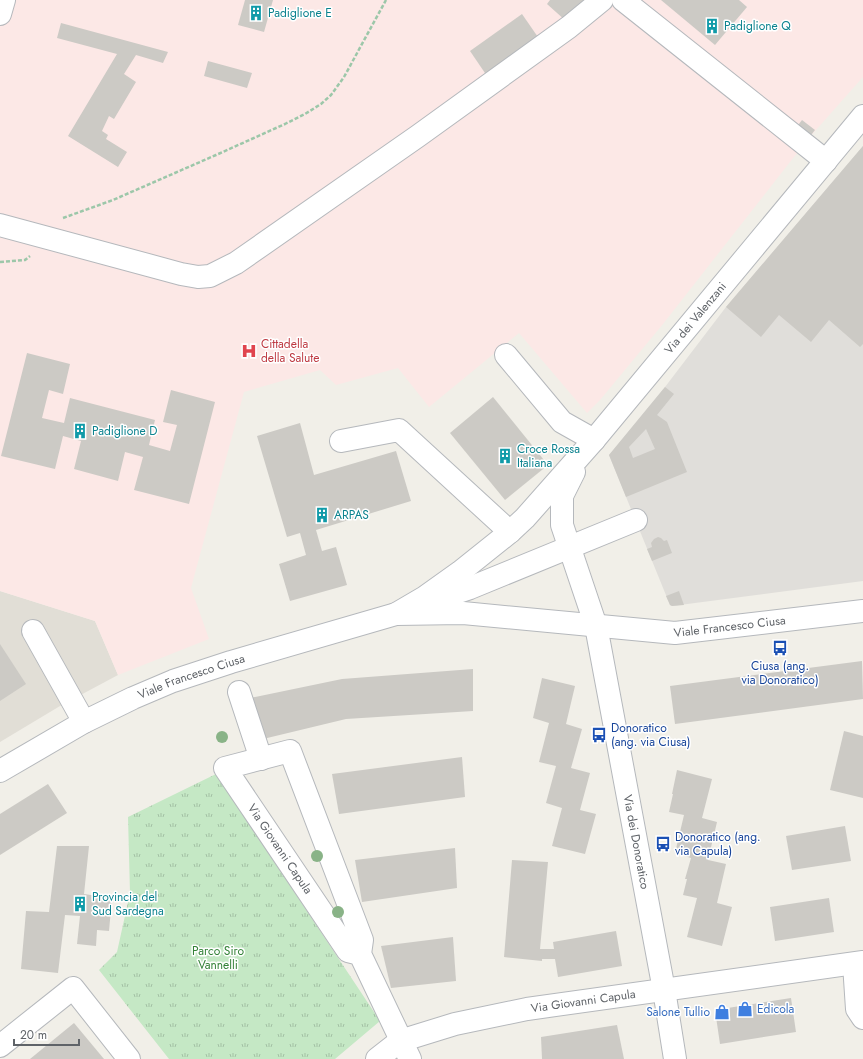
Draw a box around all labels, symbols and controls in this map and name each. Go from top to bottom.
building icon: Padiglione E [247,4,265,22]
place label: Padiglione E [268,4,332,22]
building icon: Padiglione Q [703,17,721,35]
place label: Padiglione Q [724,17,791,35]
street label: Via dei Valenzani [660,278,731,358]
place label: Cittadella della Salute [261,335,319,367]
hospital icon: Cittadella della Salute [240,342,258,360]
building icon: Padiglione D [71,422,89,440]
place label: Padiglione D [92,422,157,440]
place label: Croce Rossa Italiana [517,440,580,472]
building icon: Croce Rossa Italiana [496,447,514,465]
building icon: ARPAS [313,506,331,524]
place label: ARPAS [334,506,369,524]
street label: Viale Francesco Ciusa [673,611,787,642]
bus stop icon: Ciusa (ang. via Donoratico) [771,639,789,657]
street label: Viale Francesco Ciusa [135,649,247,704]
place label: Ciusa (ang. via Donoratico) [741,657,819,689]
place label: Donoratico (ang. via Ciusa) [611,719,691,751]
bus stop icon: Donoratico (ang. via Ciusa) [590,726,608,744]
street label: Via dei Donoratico [619,793,654,891]
street label: Via Giovanni Capula [243,800,317,898]
place label: Donoratico (ang. via Capula) [675,828,761,860]
bus stop icon: Donoratico (ang. via Capula) [654,835,672,853]
place label: Provincia del Sud Sardegna [92,888,164,920]
building icon: Provincia del Sud Sardegna [71,895,89,913]
park label: Parco Siro Vannelli [192,942,244,974]
street label: Via Giovanni Capula [530,985,637,1017]
shop icon: Edicola [736,1000,754,1018]
place label: Edicola [757,1000,795,1018]
place label: Salone Tullio [646,1003,710,1021]
shop icon: Salone Tullio [713,1003,731,1021]
scale bar [14,1021,79,1047]
text: 20 m [20,1026,47,1044]

